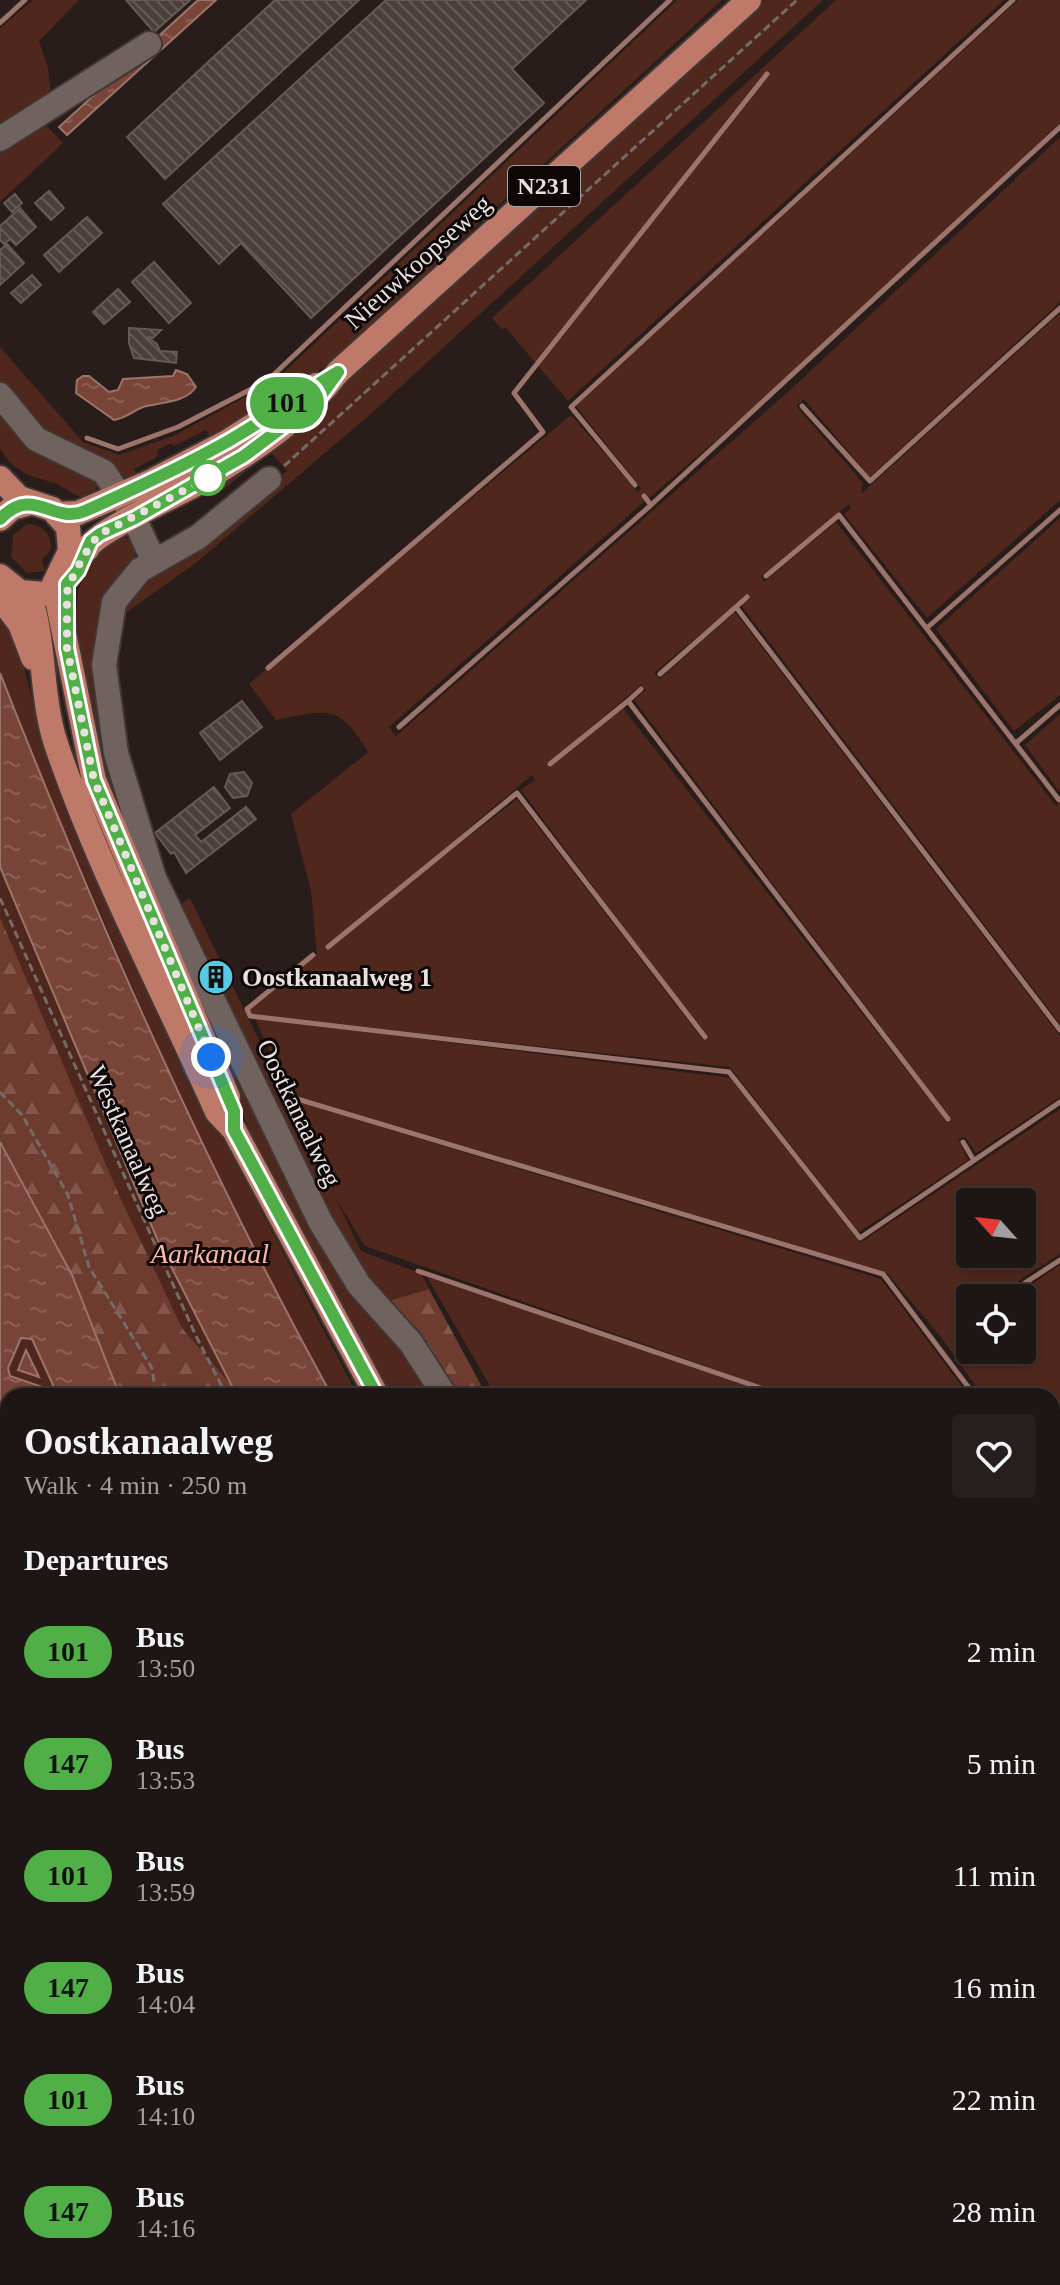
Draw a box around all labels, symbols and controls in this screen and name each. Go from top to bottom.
road number: N231 [508,166,580,206]
street label: Nieuwkoopseweg [339,189,497,335]
line badge: 101 [241,377,333,429]
text: 101 [266,387,308,418]
unlabelled marker [191,461,225,495]
building icon: Oostkanaalweg 1 [197,958,235,996]
place label: Oostkanaalweg 1 [242,963,432,992]
street label: Oostkanaalweg [251,1035,347,1191]
your location [191,1037,231,1077]
street label: Westkanaalweg [82,1061,174,1221]
north arrow [956,1188,1036,1268]
map controls [956,1188,1036,1364]
water label: Aarkanaal [149,1238,269,1269]
button: locate [956,1284,1036,1364]
button: heart [952,1414,1036,1498]
text: Oostkanaalweg [24,1420,273,1462]
text: Walk · 4 min · 250 m [24,1471,247,1500]
text: Departures [24,1543,168,1576]
text: Bus [136,1620,184,1653]
text: 2 min [967,1635,1036,1668]
text: 101 [47,1636,89,1667]
text: 13:50 [136,1654,195,1683]
text: Bus [136,1732,184,1765]
text: 5 min [967,1747,1036,1780]
text: 147 [47,1748,89,1779]
text: 13:53 [136,1766,195,1795]
text: Bus [136,1844,184,1877]
text: 11 min [953,1859,1036,1892]
text: 101 [47,1860,89,1891]
text: 13:59 [136,1878,195,1907]
text: Bus [136,1956,184,1989]
text: 16 min [952,1971,1036,2004]
text: 147 [47,1972,89,2003]
text: 14:04 [136,1990,195,2019]
text: Bus [136,2068,184,2101]
text: 22 min [952,2083,1036,2116]
text: 101 [47,2084,89,2115]
text: 14:10 [136,2102,195,2131]
text: Bus [136,2180,184,2213]
text: 28 min [952,2195,1036,2228]
text: 147 [47,2196,89,2227]
text: 14:16 [136,2214,195,2243]

